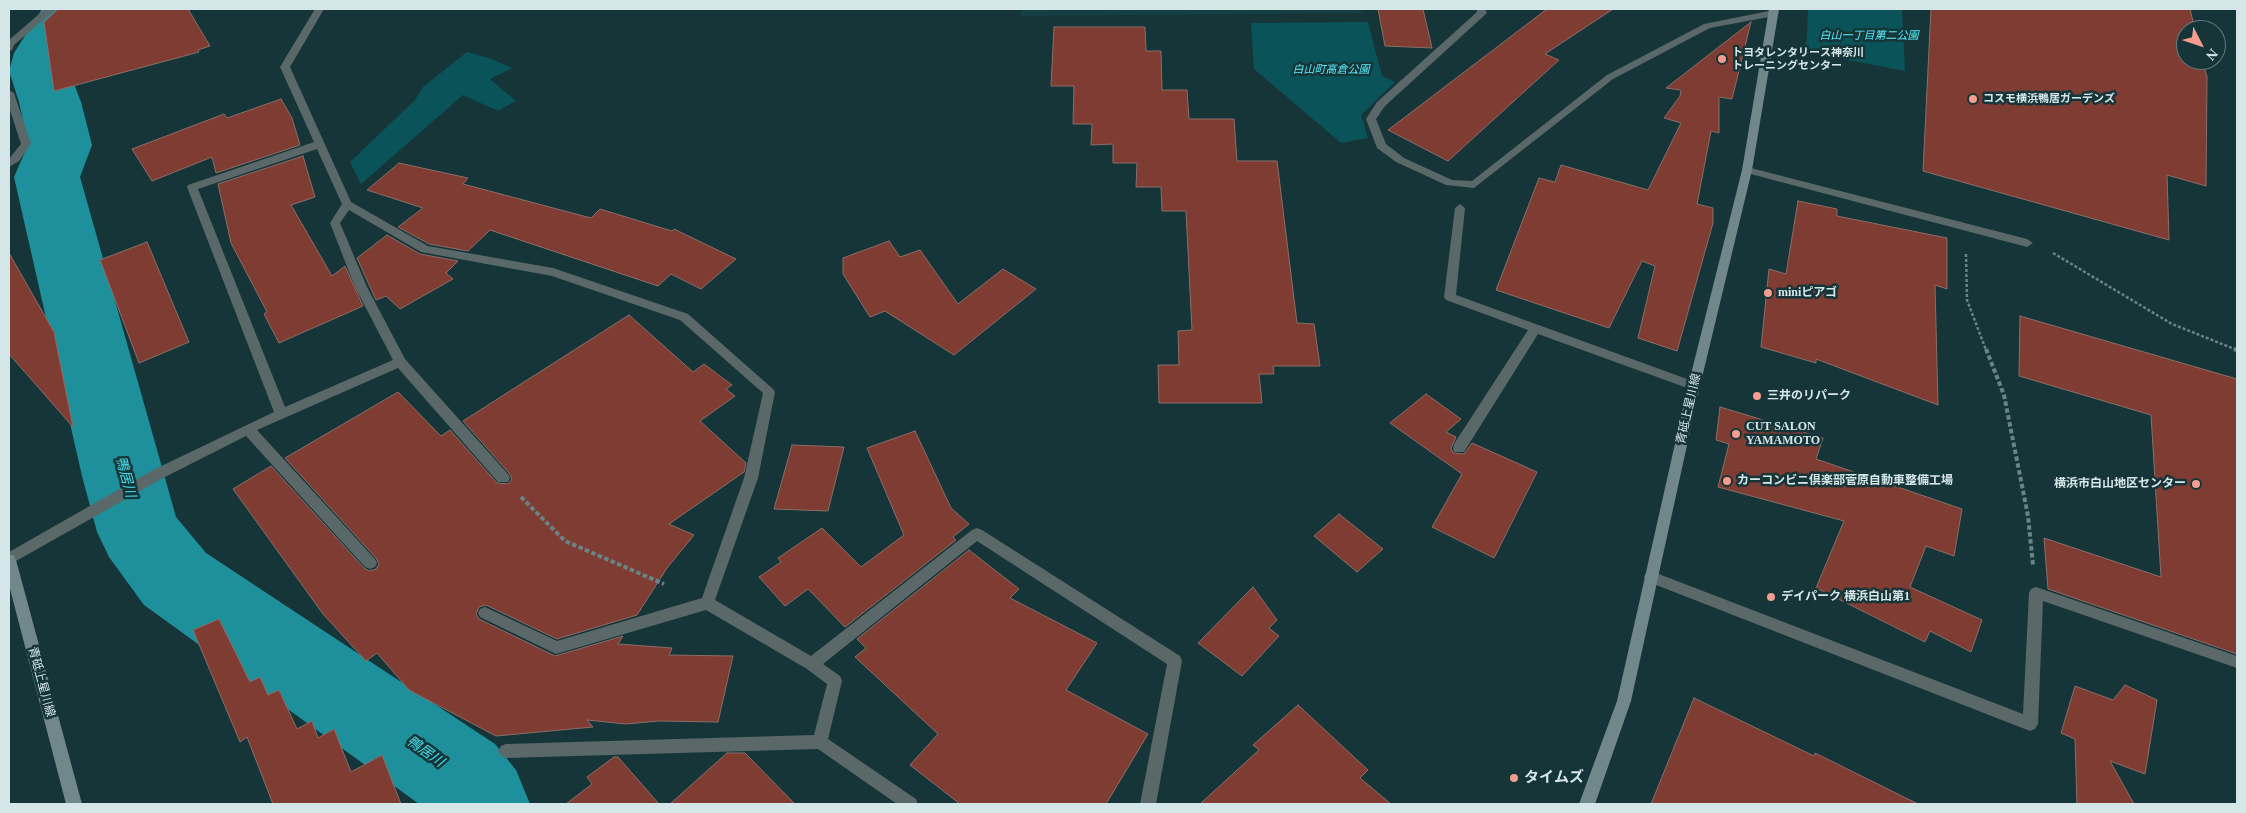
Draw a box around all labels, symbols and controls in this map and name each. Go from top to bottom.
north arrow [2176,20,2226,70]
park label: 白山一丁目第二公園 [1820,29,1918,43]
place label: トヨタレンタリース神奈川 トレーニングセンター [1732,46,1864,72]
text: N [2203,46,2221,63]
marker: トヨタレンタリース神奈川 トレーニングセンター [1716,53,1728,65]
park label: 白山町高倉公園 [1293,63,1369,77]
place label: コスモ横浜鴨居ガーデンズ [1983,92,2115,106]
marker: コスモ横浜鴨居ガーデンズ [1967,93,1979,105]
place label: miniピアゴ [1778,286,1837,300]
marker: miniピアゴ [1762,287,1774,299]
street label: 青砥上星川線 [1674,372,1704,446]
place label: 三井のリパーク [1767,389,1851,403]
marker: 三井のリパーク [1751,390,1763,402]
place label: CUT SALON YAMAMOTO [1746,420,1820,448]
marker: CUT SALON YAMAMOTO [1730,428,1742,440]
water label: 鴨居川 [111,455,139,499]
place label: カーコンビニ倶楽部菅原自動車整備工場 [1737,474,1953,488]
marker: カーコンビニ倶楽部菅原自動車整備工場 [1721,475,1733,487]
place label: 横浜市白山地区センター [2054,477,2186,491]
marker: 横浜市白山地区センター [2190,478,2202,490]
place label: デイパーク 横浜白山第1 [1781,590,1910,604]
marker: デイパーク 横浜白山第1 [1765,591,1777,603]
street label: 青砥上星川線 [25,645,57,719]
water label: 鴨居川 [403,733,447,771]
place label: タイムズ [1524,769,1584,787]
marker: タイムズ [1508,772,1520,784]

